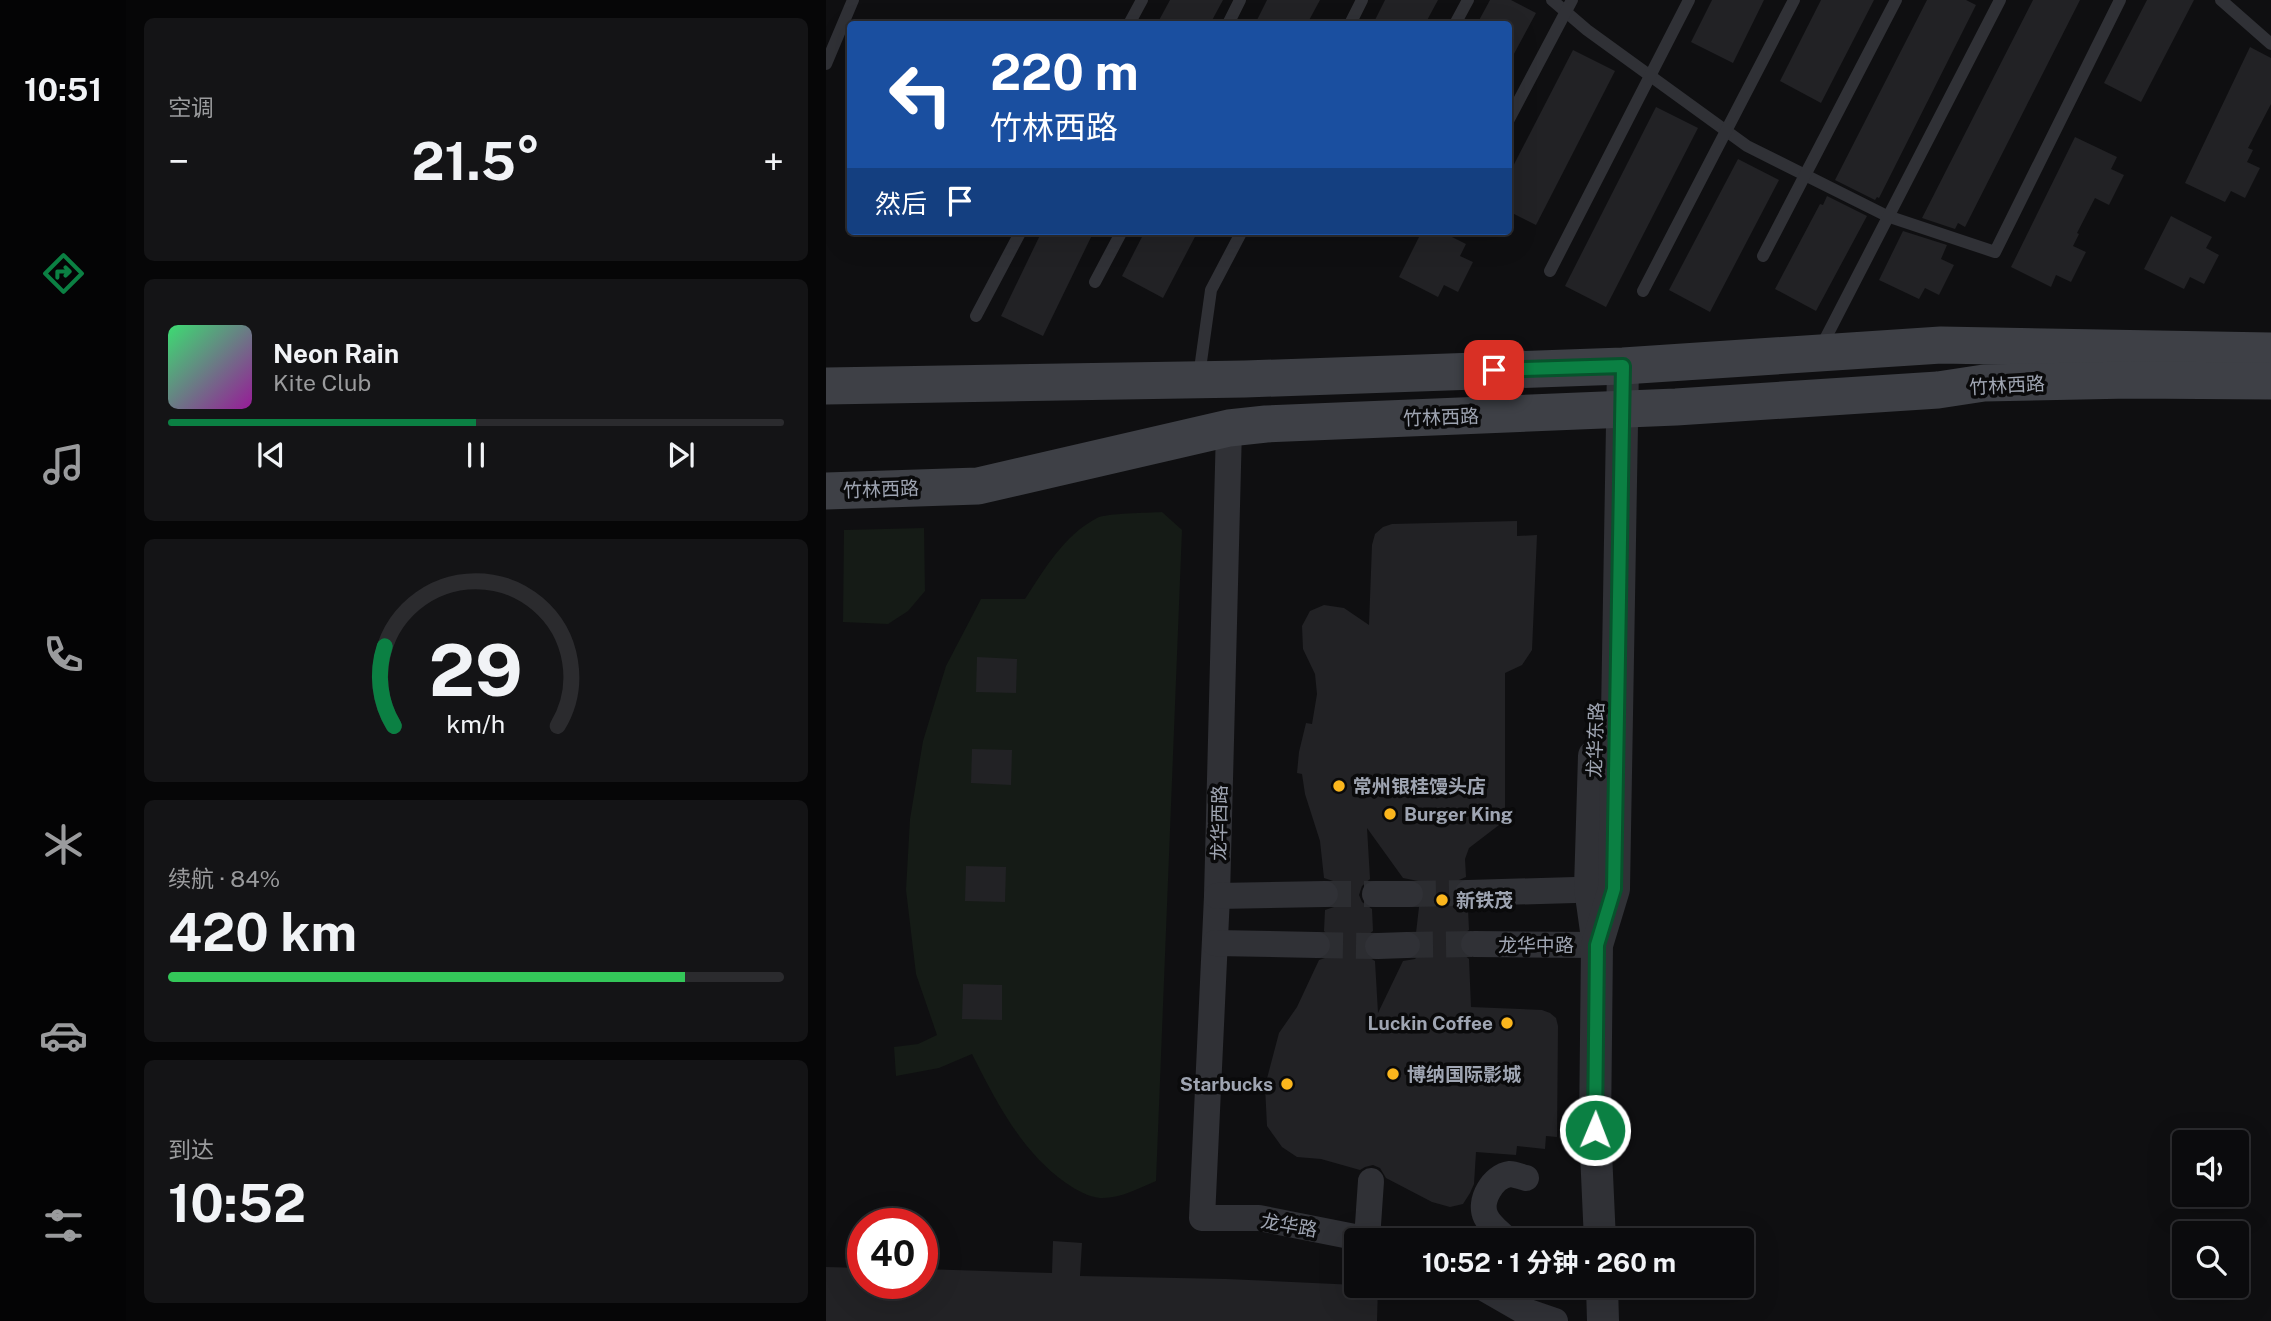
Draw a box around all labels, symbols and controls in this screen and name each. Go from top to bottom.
text: 220 m [990,43,1139,101]
icon: left [875,49,966,140]
text: 10:51 [24,71,102,108]
text: 空调 [168,94,214,121]
text: 竹林西路 [990,109,1118,146]
text: 21.5° [411,131,541,192]
text: − [168,139,189,184]
text: + [763,139,784,184]
icon: arrive [941,182,979,220]
text: 然后 [875,188,927,219]
icon: directions [39,249,88,298]
text: Neon Rain [273,338,399,369]
pin [1464,340,1524,400]
icon: arrive [1475,351,1513,389]
text: Kite Club [273,369,371,396]
street label: 竹林西路 [1968,372,2046,398]
street label: 竹林西路 [1403,405,1479,429]
icon: previous [252,436,290,474]
icon: pause [457,436,495,474]
icon: next [662,436,700,474]
icon: music [39,440,88,489]
street label: 竹林西路 [843,477,919,501]
text: 29 [429,628,523,713]
icon: phone [39,630,88,679]
street label: 龙华东路 [1583,702,1607,778]
text: km/h [447,709,505,739]
place label: 常州银桂馒头店 [1353,775,1486,797]
marker: 常州银桂馒头店 [1331,778,1347,794]
street label: 龙华西路 [1207,785,1231,861]
place label: Burger King [1404,803,1513,825]
marker: Burger King [1382,806,1398,822]
icon: climate [39,820,88,869]
text: 续航 · 84% [168,865,280,892]
place label: 新铁茂 [1456,889,1513,911]
marker: 新铁茂 [1434,892,1450,908]
text: 420 km [168,902,357,963]
street label: 龙华中路 [1498,934,1574,956]
icon: car [39,1011,88,1060]
place label: Luckin Coffee [1367,1012,1493,1034]
marker: Luckin Coffee [1499,1015,1515,1031]
place label: 博纳国际影城 [1407,1063,1521,1085]
marker: 博纳国际影城 [1385,1066,1401,1082]
place label: Starbucks [1180,1073,1273,1095]
marker: Starbucks [1279,1076,1295,1092]
position arrow [1558,1093,1632,1167]
map controls [2172,1130,2249,1298]
button: sound [2172,1130,2249,1207]
text: 到达 [168,1136,214,1163]
text: 10:52 [168,1173,306,1234]
icon: filters [39,1201,88,1250]
speed limit sign: 40 [847,1208,938,1299]
street label: 龙华路 [1259,1209,1319,1241]
button: search [2172,1221,2249,1298]
text: 10:52 · 1 分钟 · 260 m [1422,1247,1676,1278]

